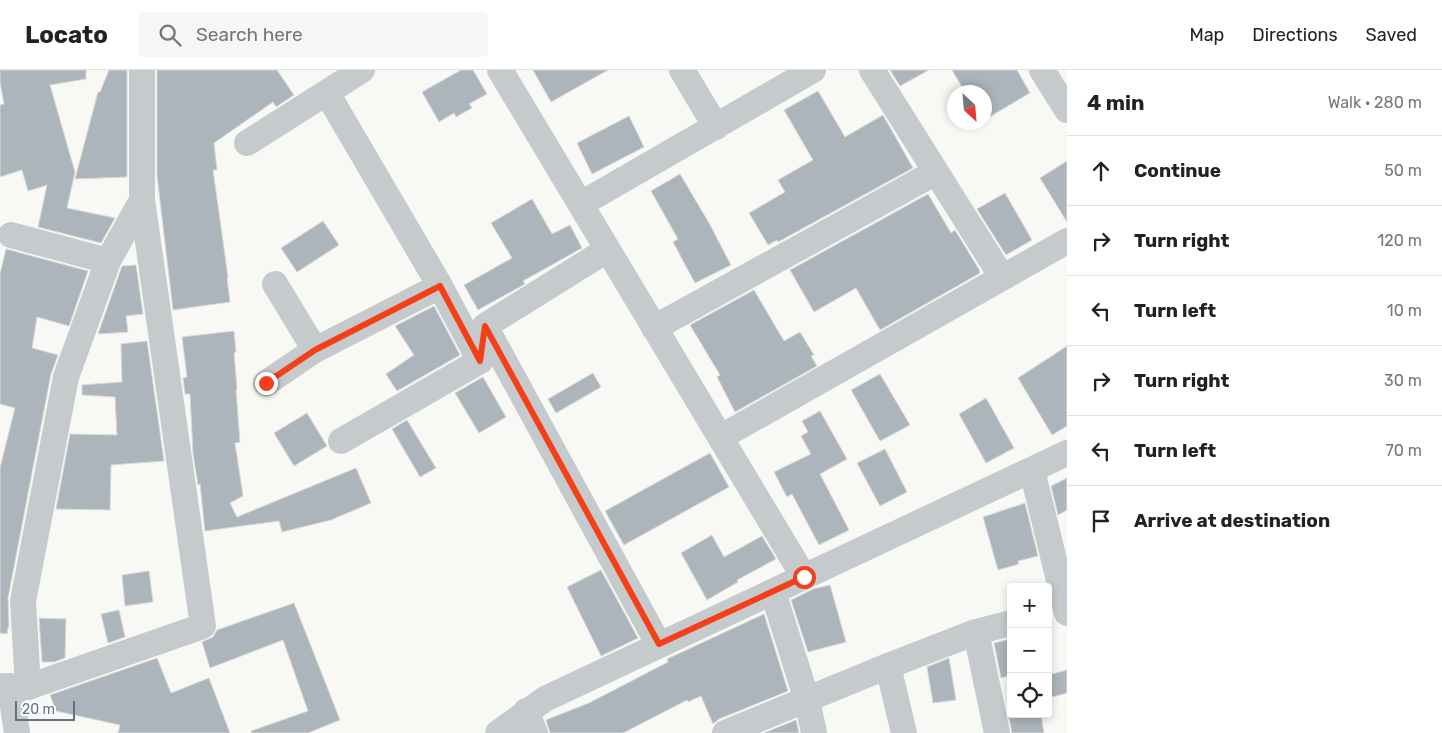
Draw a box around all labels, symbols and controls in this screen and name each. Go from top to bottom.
search box [138,12,488,57]
text: Locato [25,21,108,49]
icon: search [156,21,184,49]
text: Search here [196,23,303,46]
text: Map [1189,24,1224,46]
text: Directions [1252,24,1338,46]
text: Saved [1366,24,1417,46]
north arrow [947,85,992,130]
text: 4 min [1087,90,1145,115]
text: Walk · 280 m [1328,93,1422,112]
icon: ahead [1087,157,1115,185]
text: Continue [1134,159,1221,182]
text: 50 m [1384,161,1422,180]
icon: right [1087,227,1115,255]
text: Turn right [1134,229,1229,252]
text: 120 m [1377,231,1422,250]
icon: left [1087,297,1115,325]
text: Turn left [1134,299,1216,322]
text: 10 m [1387,301,1422,320]
icon: right [1087,367,1115,395]
text: Turn right [1134,369,1229,392]
text: 30 m [1384,371,1422,390]
route end [255,372,278,395]
icon: left [1087,437,1115,465]
text: Turn left [1134,439,1216,462]
text: 70 m [1385,441,1422,460]
icon: arrive [1087,507,1115,535]
text: Arrive at destination [1134,509,1330,532]
route start [793,566,816,589]
map controls [1007,583,1052,718]
button: + [1007,583,1052,628]
button: − [1007,628,1052,673]
button: locate [1007,673,1052,718]
scale bar [15,698,75,721]
text: 20 m [22,701,55,718]

